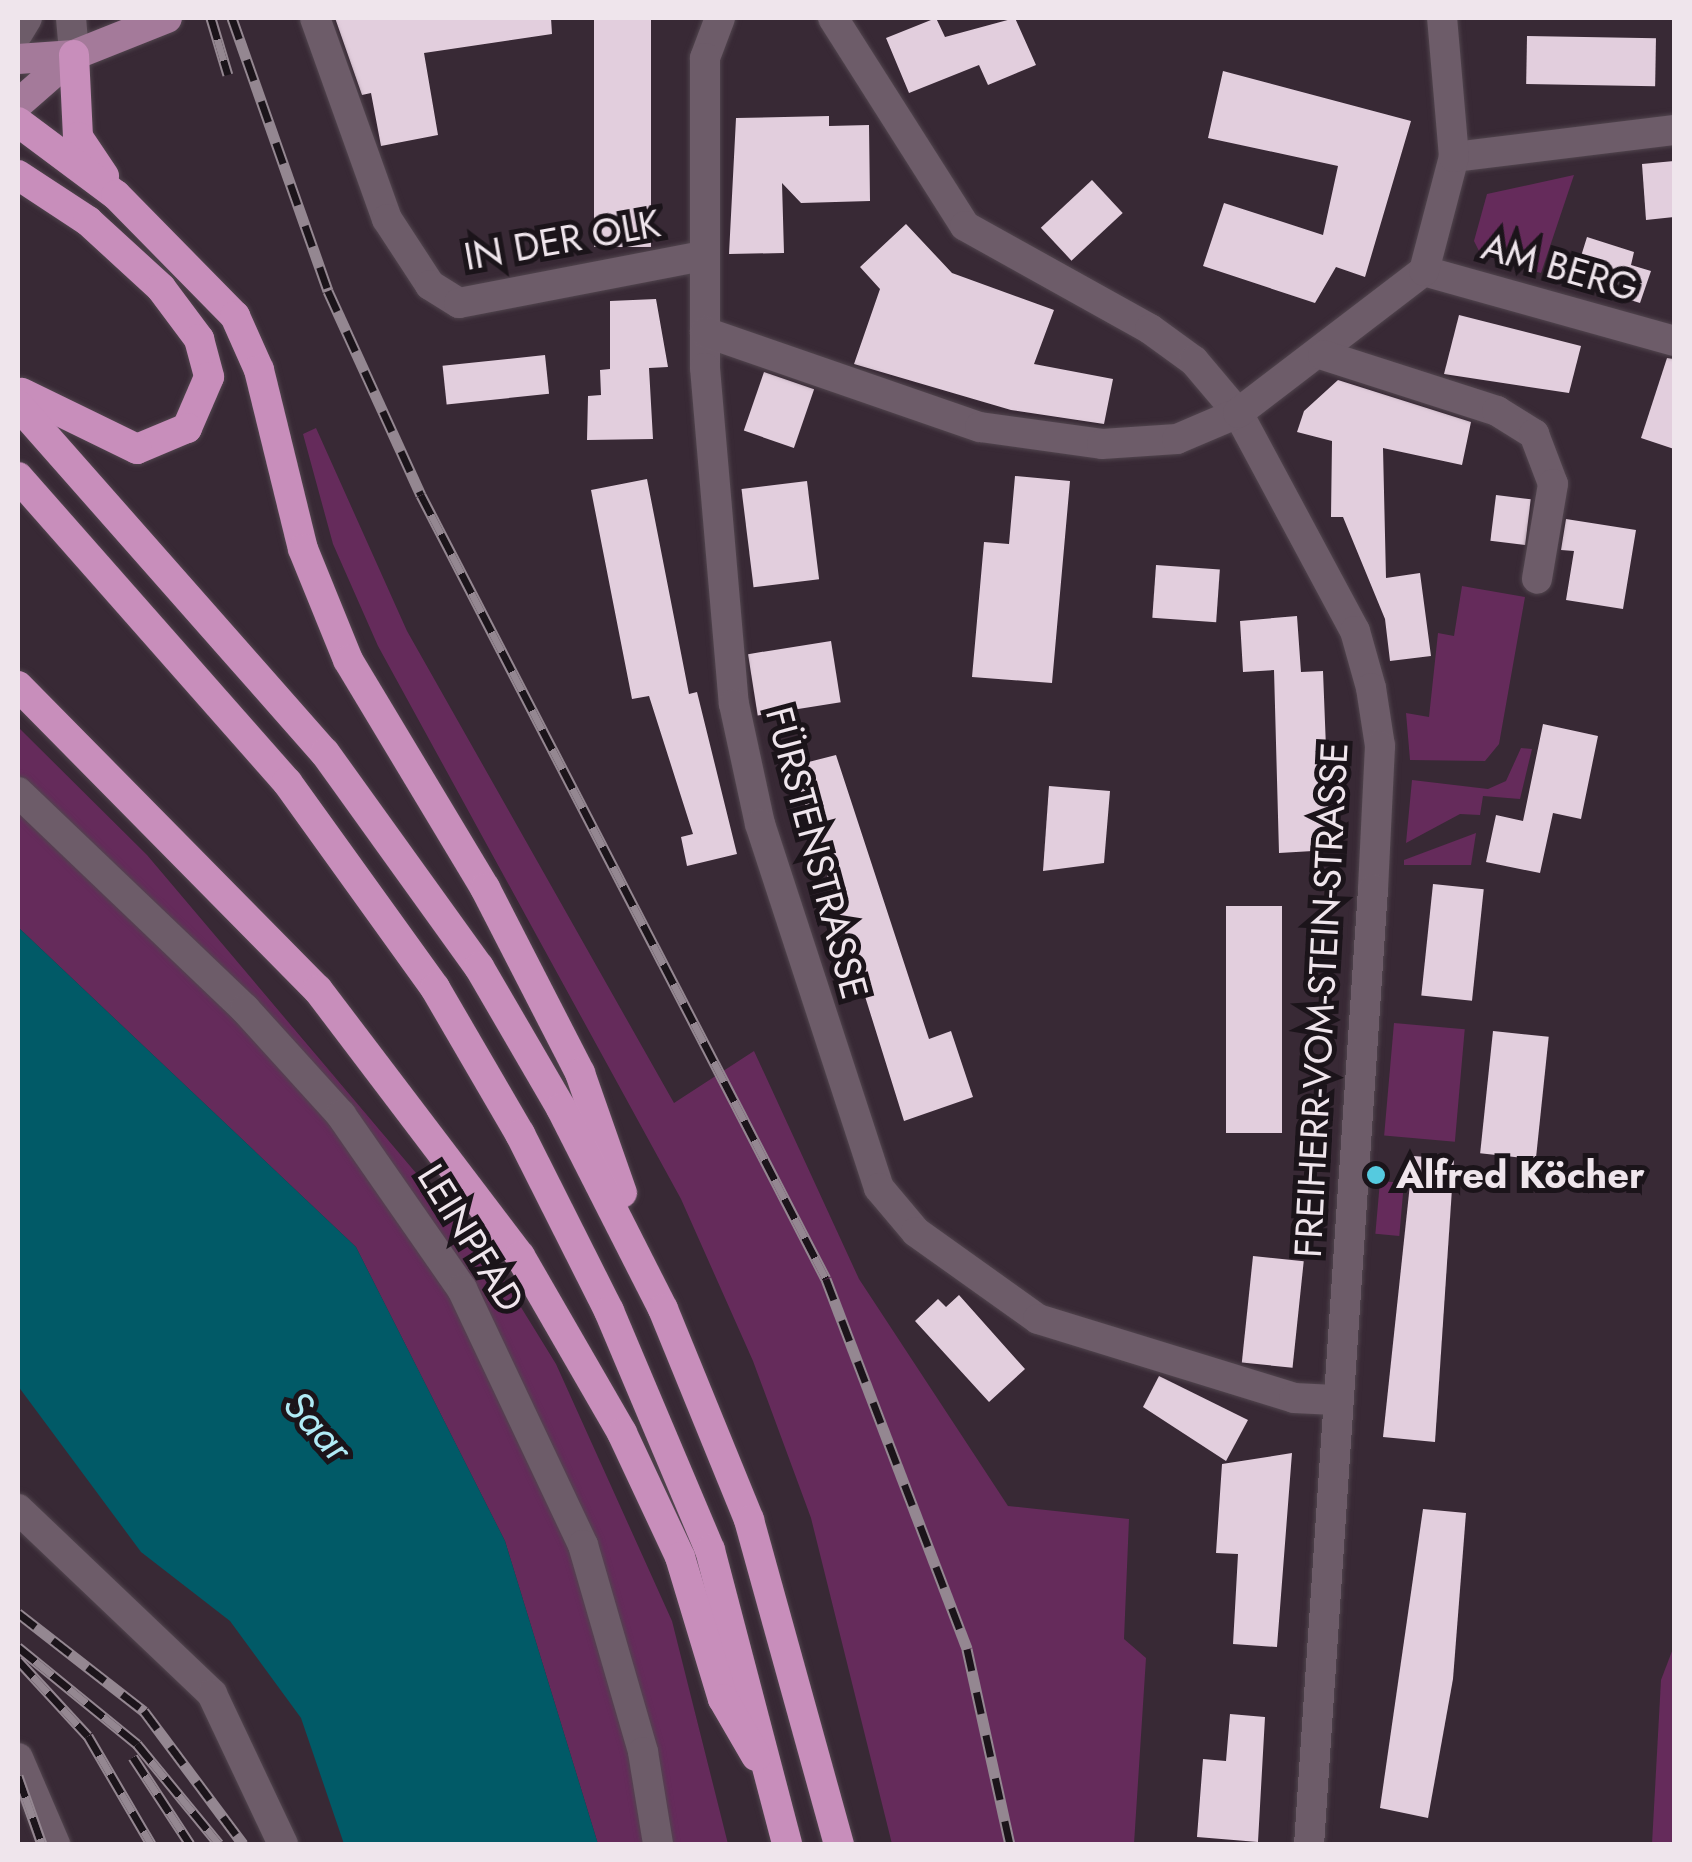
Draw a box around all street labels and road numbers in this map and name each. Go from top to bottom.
street label: IN DER OLK [460,200,664,280]
street label: AM BERG [1477,223,1643,311]
street label: FÜRSTENSTRASSE [756,702,878,1004]
street label: FREIHERR-VOM-STEIN-STRASSE [1285,741,1357,1259]
street label: LEINPFAD [408,1156,534,1320]

